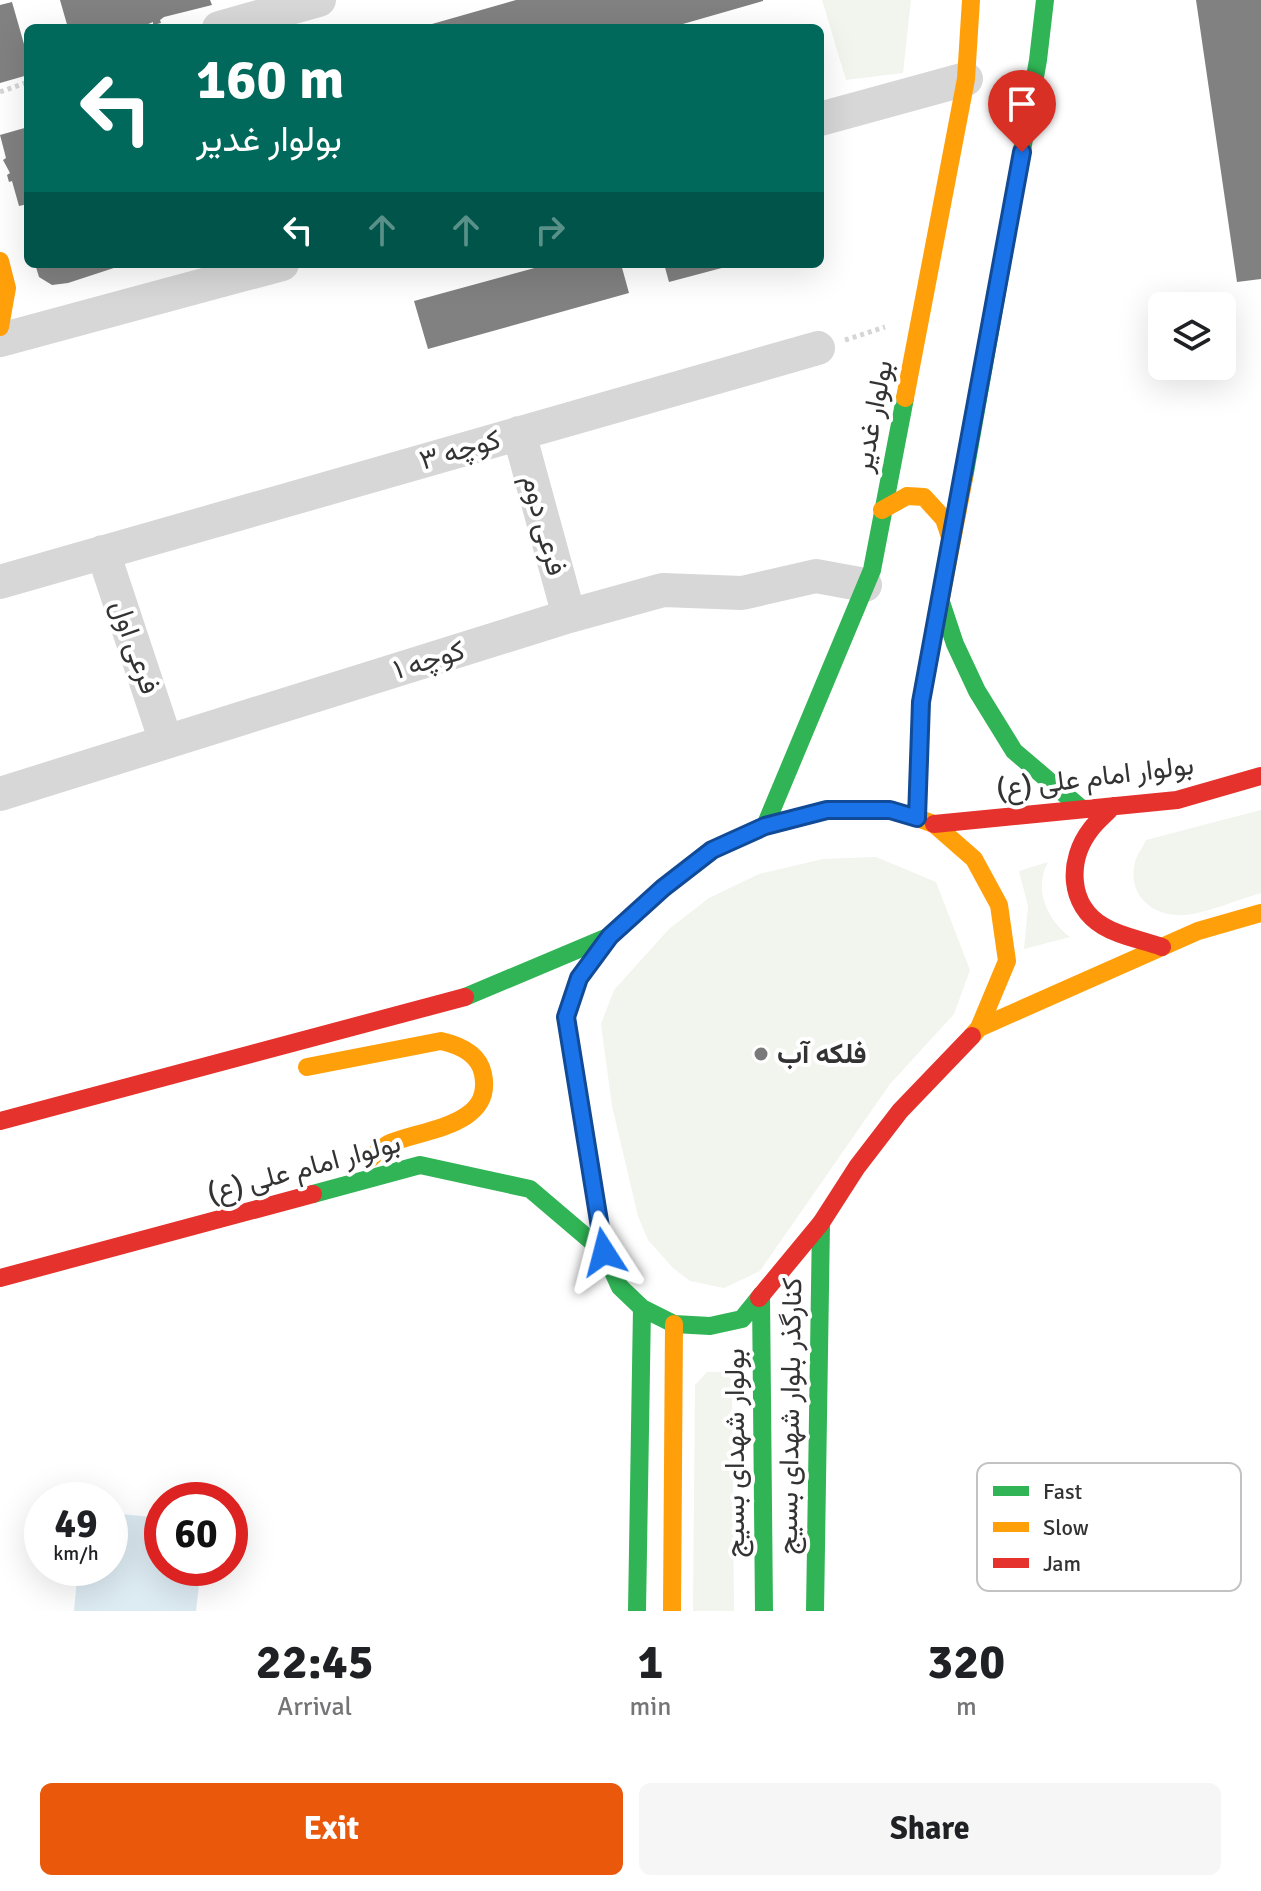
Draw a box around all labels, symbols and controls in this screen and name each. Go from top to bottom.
text: 160 m [196,45,344,114]
icon: left [64,56,168,160]
pin [988,70,1056,152]
icon: arrive [1000,82,1044,126]
text: بولوار غدیر [196,117,342,162]
icon: left [276,208,320,252]
icon: ahead [360,208,404,252]
icon: ahead [444,208,488,252]
icon: right [528,208,572,252]
map controls [1148,292,1236,380]
button: layers [1148,292,1236,380]
street label: بولوار غدیر [845,357,901,476]
street label: کوچه ۳ [416,422,505,479]
street label: فرعی دوم [513,471,574,579]
street label: فرعی اول [103,596,167,698]
street label: کوچه ۱ [389,633,469,688]
street label: بولوار امام علی (ع) [994,748,1196,807]
place label: فلکه آب [777,1037,867,1071]
marker: فلکه آب [752,1045,770,1063]
street label: بولوار امام علی (ع) [204,1126,405,1211]
position arrow [562,1210,646,1294]
street label: کنارگذر بلوار شهدای بسیج [771,1277,811,1555]
street label: بولوار شهدای بسیج [718,1348,754,1558]
legend [977,1463,1241,1591]
text: Fast [1043,1478,1083,1505]
speed limit sign: 60 [144,1482,248,1586]
text: 49 [54,1499,98,1549]
text: Slow [1043,1514,1089,1541]
text: km/h [53,1541,99,1566]
text: Jam [1043,1550,1081,1577]
text: 22:45 [256,1633,374,1692]
text: 1 [638,1633,663,1692]
text: 320 [927,1633,1005,1692]
text: Arrival [277,1691,352,1723]
text: min [630,1691,672,1723]
text: m [956,1691,977,1723]
button: Exit [40,1783,623,1875]
button: Share [639,1783,1221,1875]

